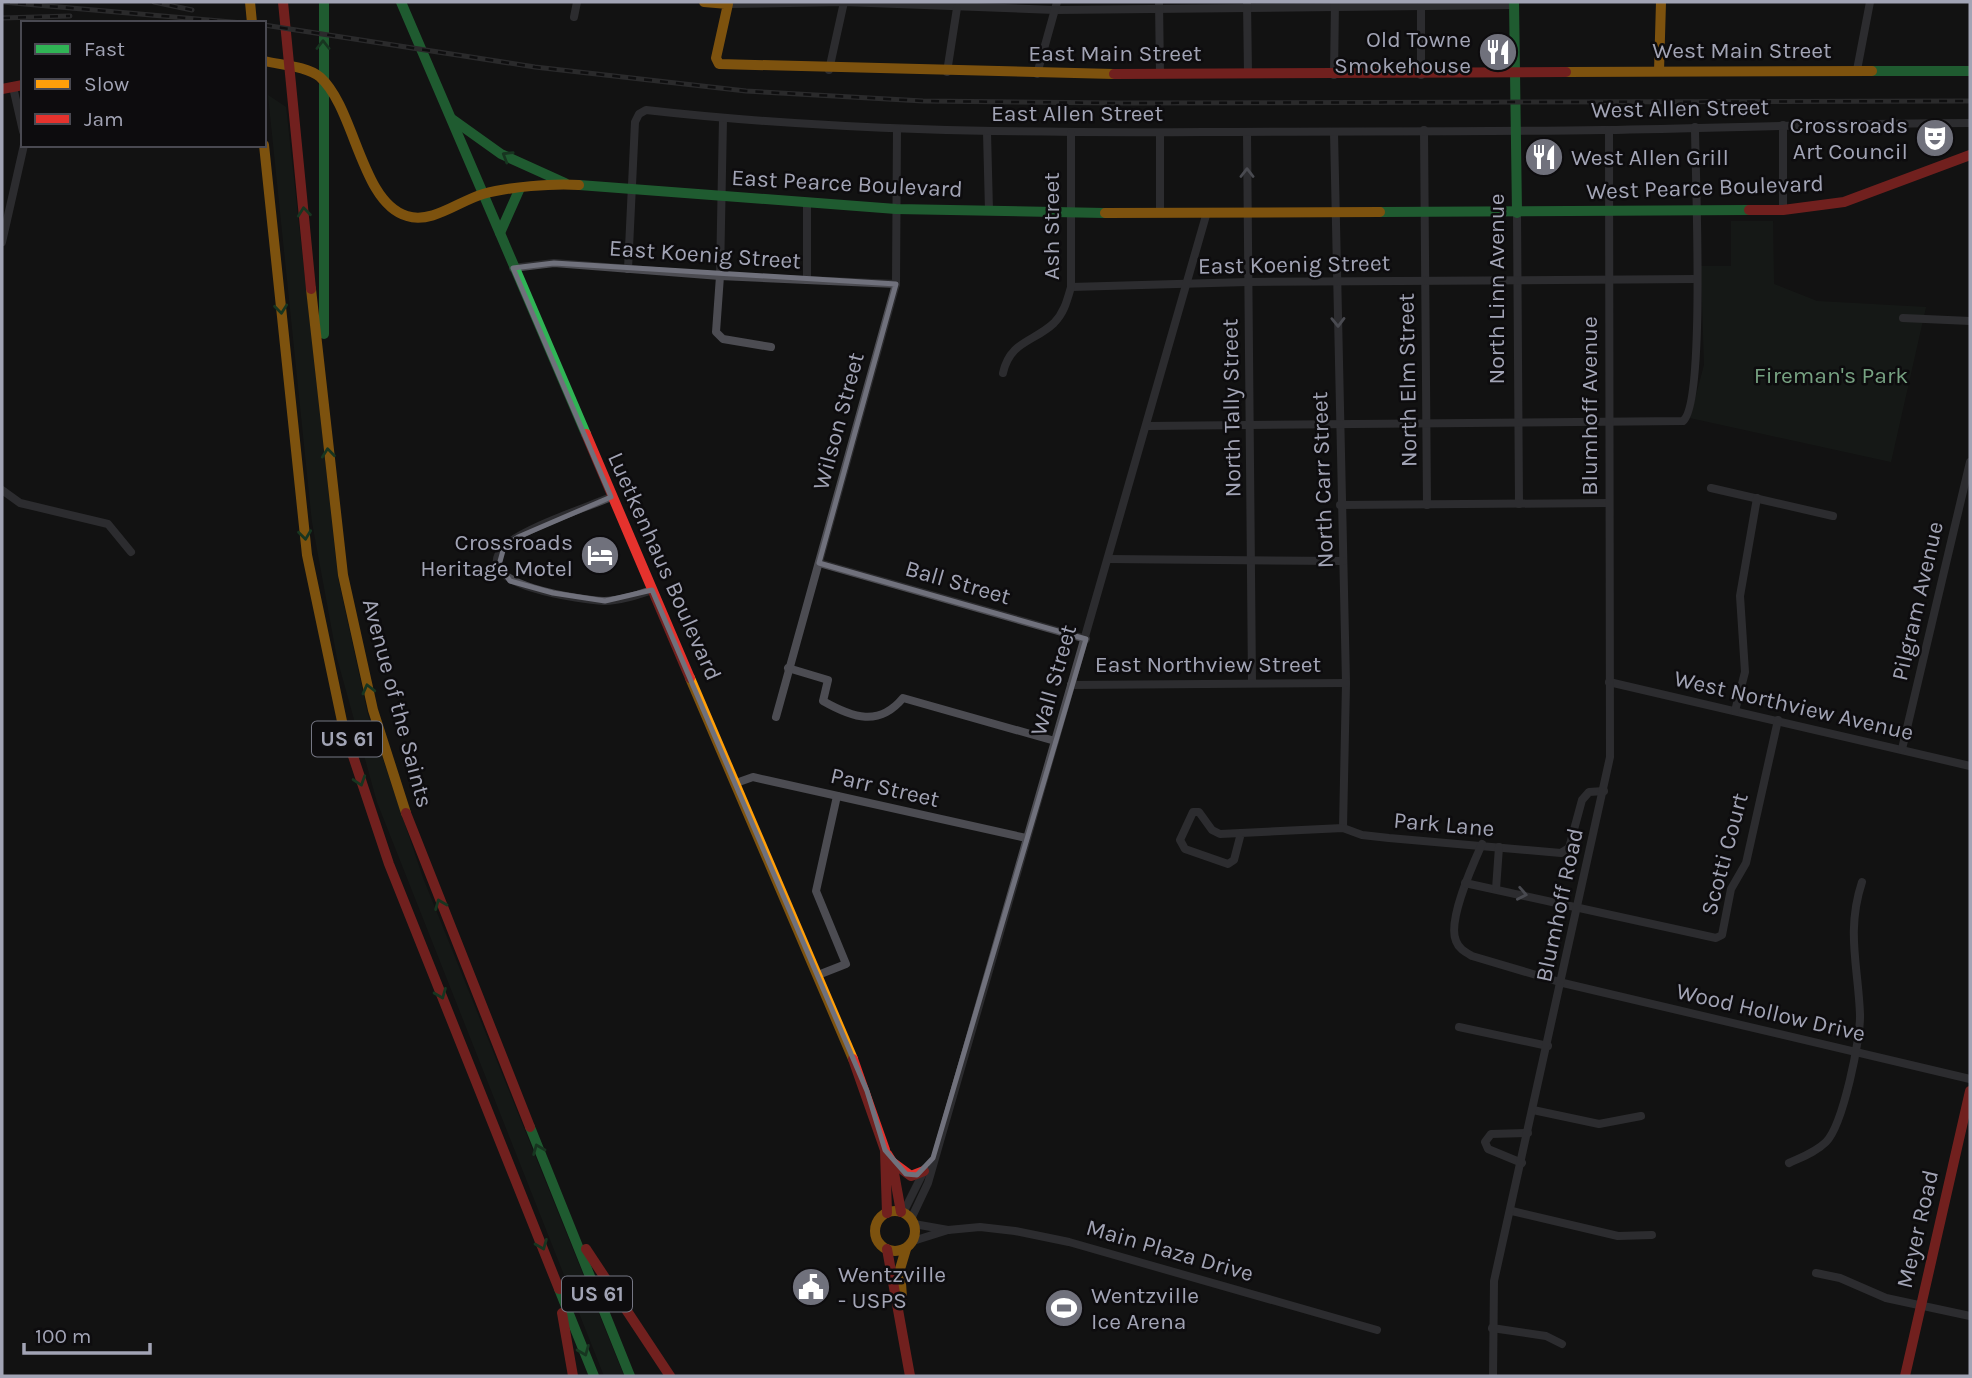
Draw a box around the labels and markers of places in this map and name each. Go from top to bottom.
place label: Old Towne Smokehouse [1334,26,1471,79]
restaurant icon: Old Towne Smokehouse [1477,31,1519,73]
place label: Crossroads Art Council [1790,112,1908,165]
theatre icon: Crossroads Art Council [1914,117,1956,159]
restaurant icon: West Allen Grill [1523,136,1565,178]
place label: West Allen Grill [1571,144,1729,171]
place label: Crossroads Heritage Motel [420,529,573,582]
hotel icon: Crossroads Heritage Motel [579,534,621,576]
place label: Wentzville - USPS [838,1261,946,1314]
public building icon: Wentzville - USPS [790,1266,832,1308]
place label: Wentzville Ice Arena [1091,1282,1199,1335]
sports icon: Wentzville Ice Arena [1043,1287,1085,1329]

